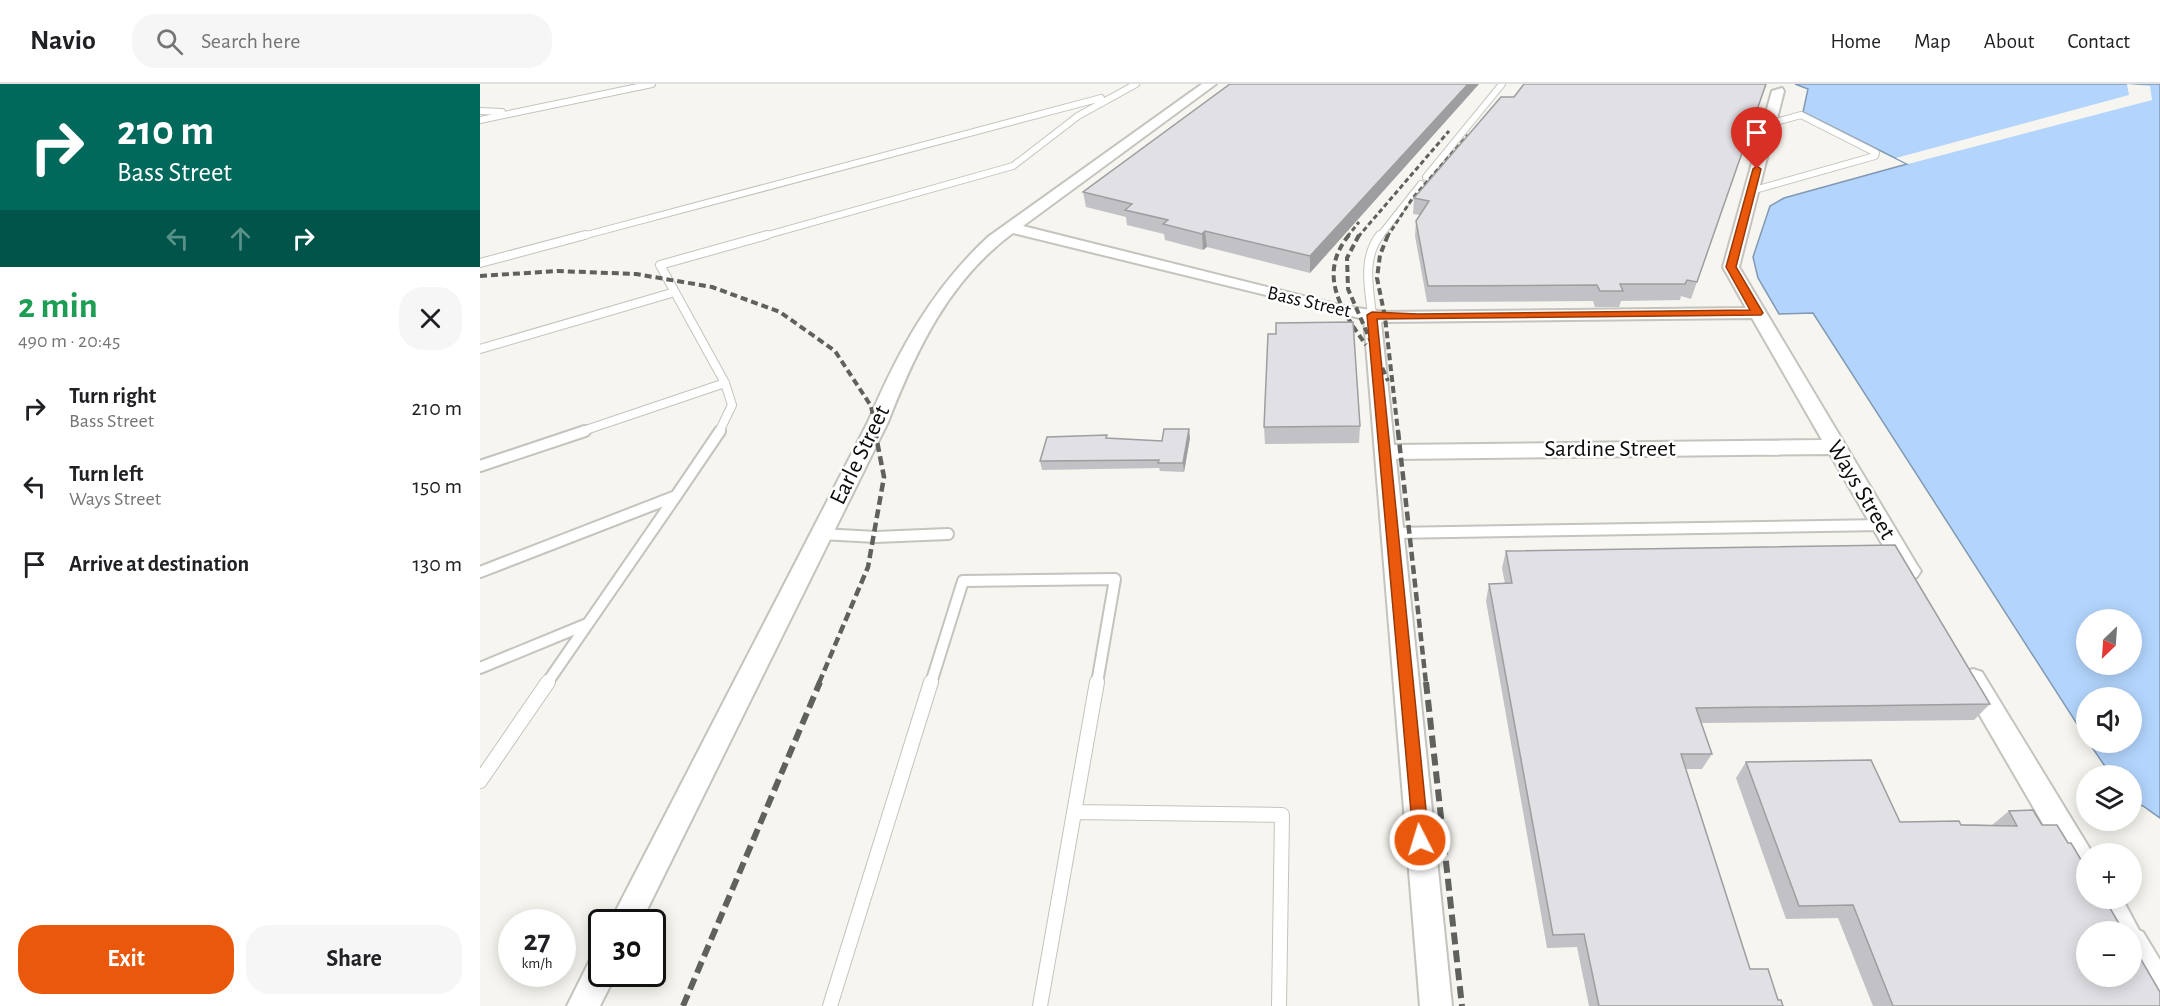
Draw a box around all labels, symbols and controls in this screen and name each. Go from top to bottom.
search box [132,14,552,68]
icon: search [153,25,186,58]
text: Navio [30,27,96,55]
text: Search here [201,30,300,52]
text: Home [1830,31,1881,52]
text: Map [1914,31,1951,52]
text: About [1984,31,2034,52]
text: Contact [2067,31,2130,52]
pin [1731,107,1782,169]
icon: right [18,108,96,186]
text: 210 m [117,110,214,152]
icon: arrive [1740,116,1773,149]
text: Bass Street [117,159,232,186]
icon: left [161,222,194,255]
icon: ahead [224,222,257,255]
icon: right [287,222,320,255]
street label: Bass Street [1265,283,1353,321]
button: close [399,287,462,350]
text: 2 min [18,288,98,324]
text: 490 m · 20:45 [18,331,120,351]
text: Turn right [69,385,156,407]
icon: right [18,392,51,425]
text: 210 m [412,397,462,419]
street label: Earle Street [826,401,894,508]
text: Bass Street [69,411,154,431]
street label: Ways Street [1822,436,1900,544]
street label: Sardine Street [1544,437,1676,461]
text: Turn left [69,463,143,485]
icon: left [18,470,51,503]
text: 150 m [412,475,462,497]
text: Ways Street [69,489,161,509]
icon: arrive [18,548,51,581]
text: Arrive at destination [69,553,249,575]
text: 130 m [413,553,462,575]
north arrow [2076,609,2142,675]
map controls [2076,609,2142,987]
button: sound [2076,687,2142,753]
button: layers [2076,765,2142,831]
position arrow [1388,808,1452,872]
button: + [2076,843,2142,909]
speed limit sign: 30 [588,909,666,987]
button: − [2076,921,2142,987]
button: Exit [18,925,234,994]
button: Share [246,925,462,994]
text: 27 [523,926,551,956]
text: km/h [522,956,552,971]

